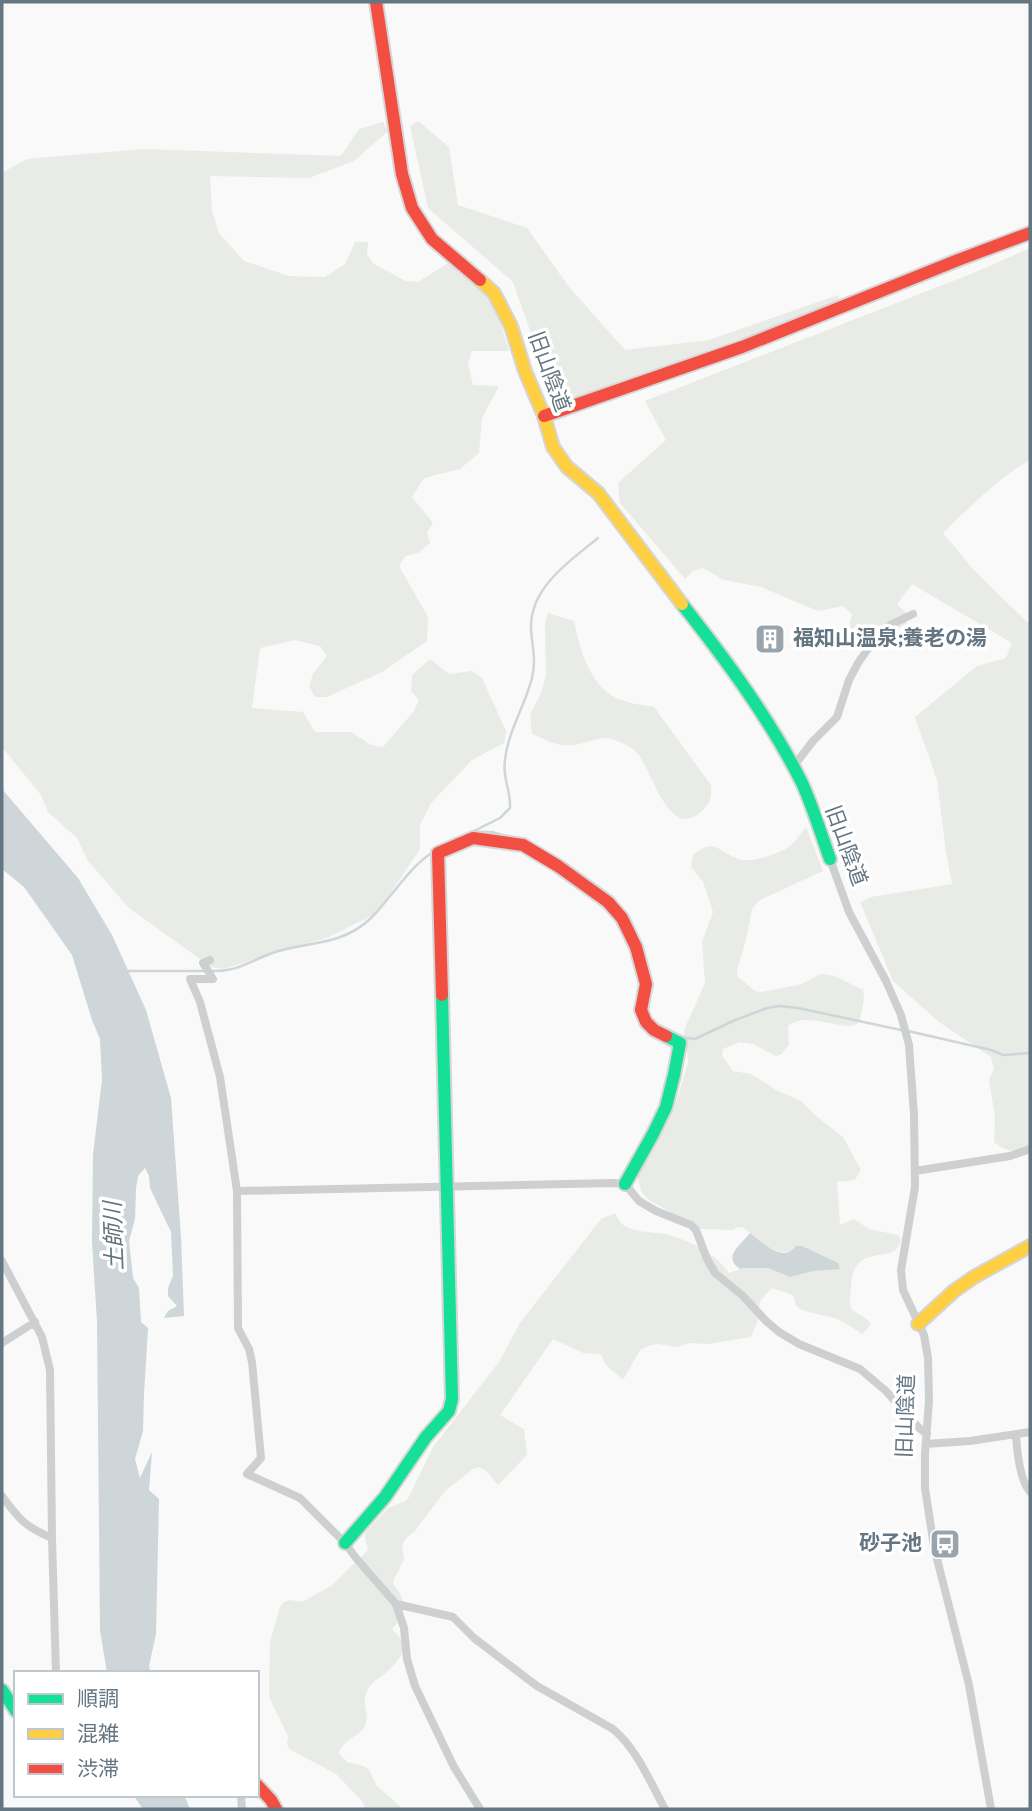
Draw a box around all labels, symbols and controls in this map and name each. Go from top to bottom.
street label: 旧山陰道 [521,328,575,416]
building icon: 福知山温泉;養老の湯 [753,622,787,656]
place label: 福知山温泉;養老の湯 [793,626,987,653]
street label: 旧山陰道 [818,802,872,890]
water label: 土師川 [100,1198,132,1271]
street label: 旧山陰道 [892,1374,922,1458]
bus stop icon: 砂子池 [928,1527,962,1561]
place label: 砂子池 [859,1531,922,1558]
legend [14,1671,259,1797]
text: 順調 [77,1687,119,1714]
text: 混雑 [77,1722,119,1749]
text: 渋滞 [77,1757,119,1784]

